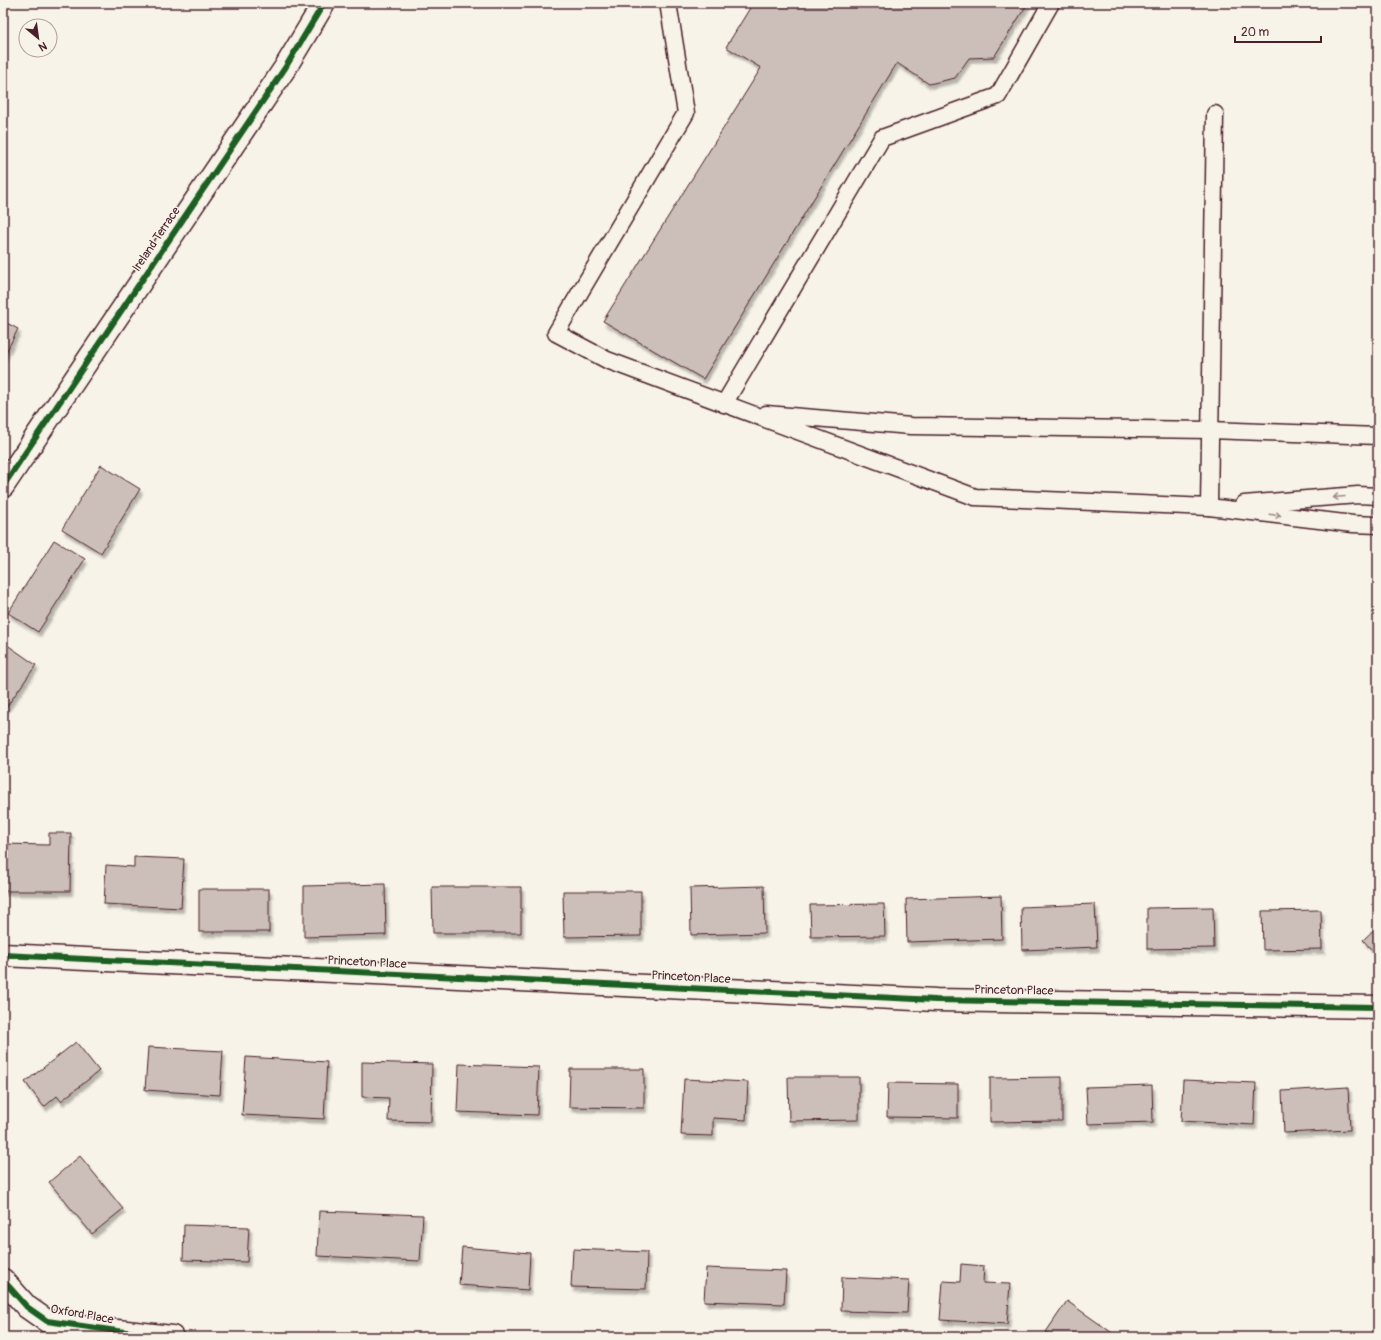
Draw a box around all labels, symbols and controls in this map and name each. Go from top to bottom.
north arrow [18,18,58,58]
scale bar [1235,18,1321,44]
text: 20 m [1241,25,1270,40]
text: N [36,39,49,54]
street label: Ireland Terrace [129,204,184,274]
one-way arrow [1333,493,1346,500]
one-way arrow [1268,511,1281,519]
street label: Princeton Place [327,953,407,972]
street label: Princeton Place [651,968,731,987]
street label: Princeton Place [974,982,1054,999]
street label: Oxford Place [49,1302,115,1327]

